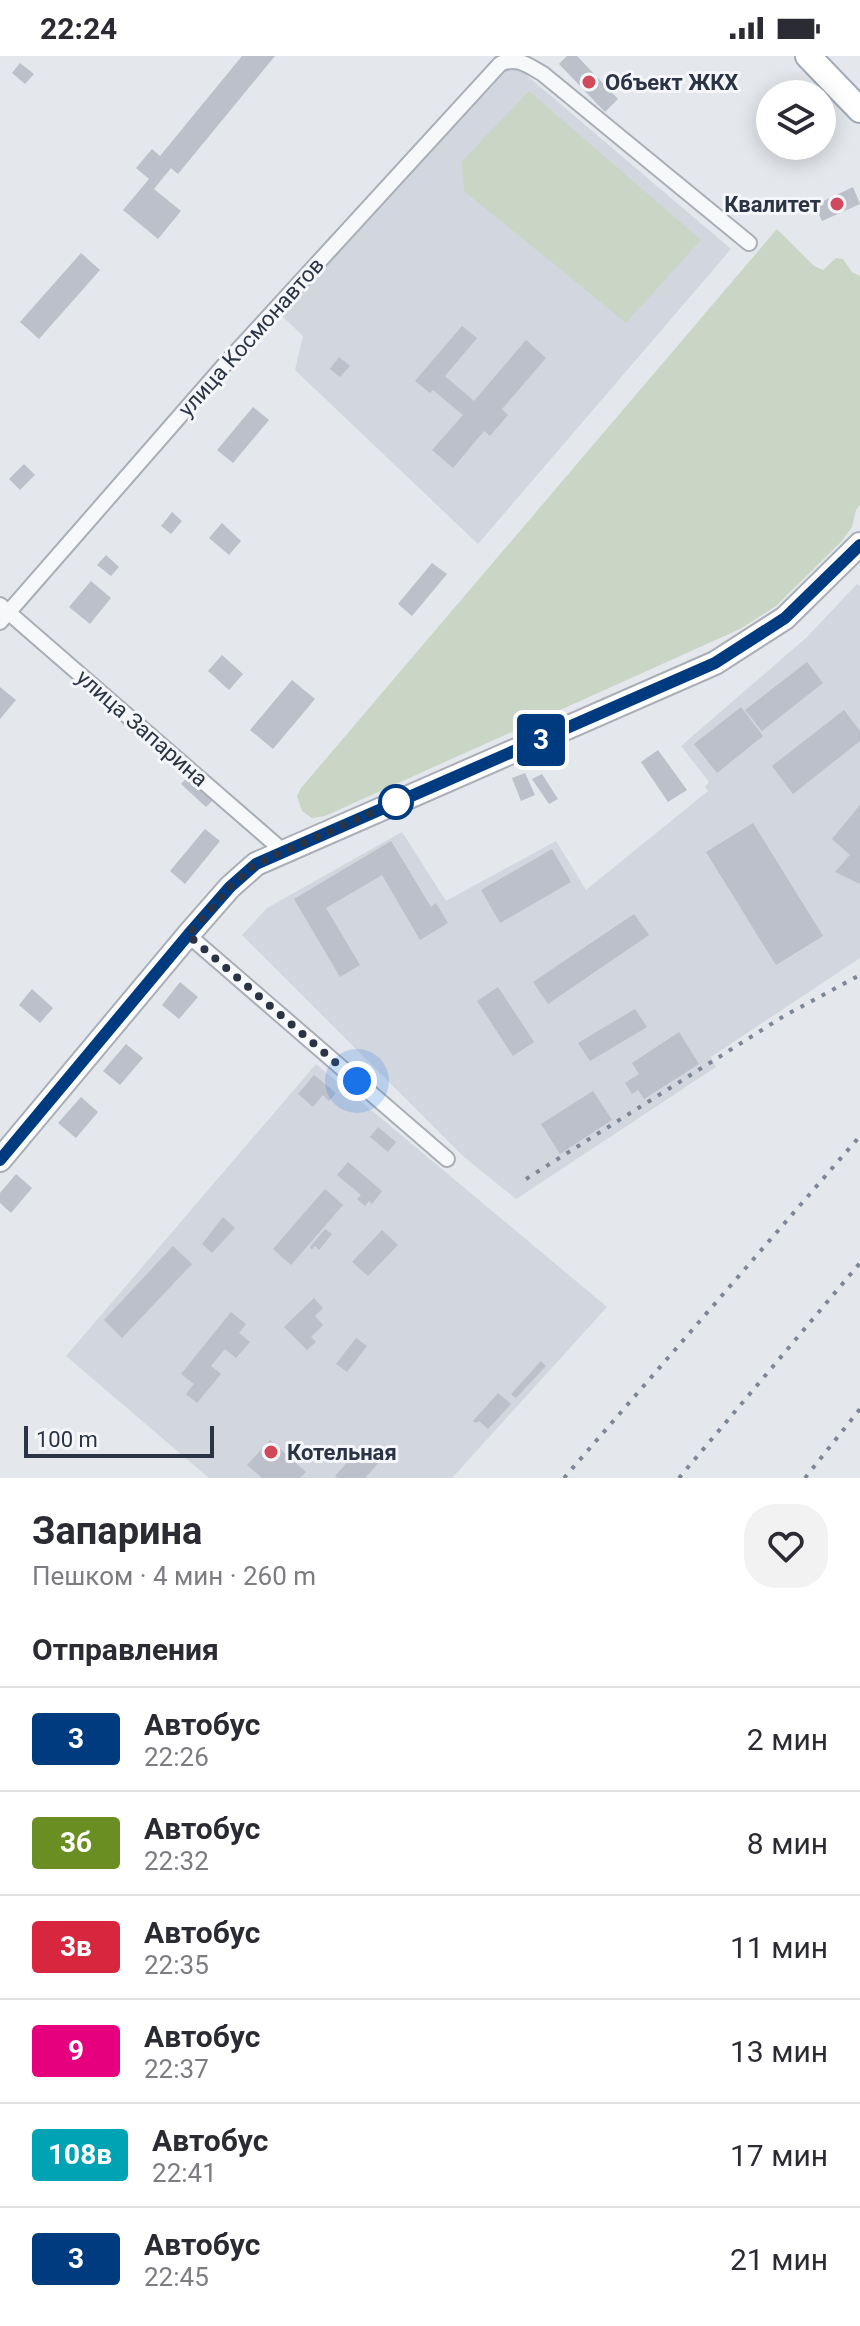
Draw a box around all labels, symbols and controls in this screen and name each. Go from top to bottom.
text: 22:24 [40,11,117,46]
place label: Объект ЖКХ [605,70,738,95]
marker: Объект ЖКХ [580,73,598,91]
map controls [756,80,836,160]
button: layers [756,80,836,160]
place label: Квалитет [724,192,821,217]
marker: Квалитет [828,195,846,213]
street label: улица Космонавтов [173,252,329,422]
street label: улица Запарина [71,664,213,792]
line badge: 3 [515,714,567,766]
text: 3 [533,723,549,756]
unlabelled marker [379,785,413,819]
your location [337,1061,377,1101]
scale bar [24,1422,214,1458]
text: 100 m [36,1427,98,1452]
place label: Котельная [287,1440,397,1465]
marker: Котельная [262,1443,280,1461]
button: heart [744,1504,828,1588]
text: Запарина [32,1509,202,1553]
text: Пешком · 4 мин · 260 m [32,1561,316,1591]
text: Отправления [32,1632,219,1667]
text: Автобус [144,1707,260,1742]
text: 3 [68,1722,84,1755]
text: 2 мин [747,1722,828,1757]
text: 22:26 [144,1742,209,1772]
text: Автобус [144,1811,260,1846]
text: 3б [60,1826,92,1859]
text: 8 мин [747,1826,828,1861]
text: 22:32 [144,1846,209,1876]
text: Автобус [144,1915,260,1950]
text: 3в [60,1930,92,1963]
text: 11 мин [730,1930,828,1965]
text: 22:35 [144,1950,209,1980]
text: Автобус [144,2019,260,2054]
text: 9 [68,2034,84,2067]
text: 13 мин [730,2034,828,2069]
text: 22:37 [144,2054,209,2084]
text: Автобус [152,2123,268,2158]
text: 108в [48,2138,112,2171]
text: 17 мин [730,2138,828,2173]
text: 22:41 [152,2158,217,2188]
text: Автобус [144,2227,260,2262]
text: 3 [68,2242,84,2275]
text: 21 мин [730,2242,828,2277]
text: 22:45 [144,2262,209,2292]

